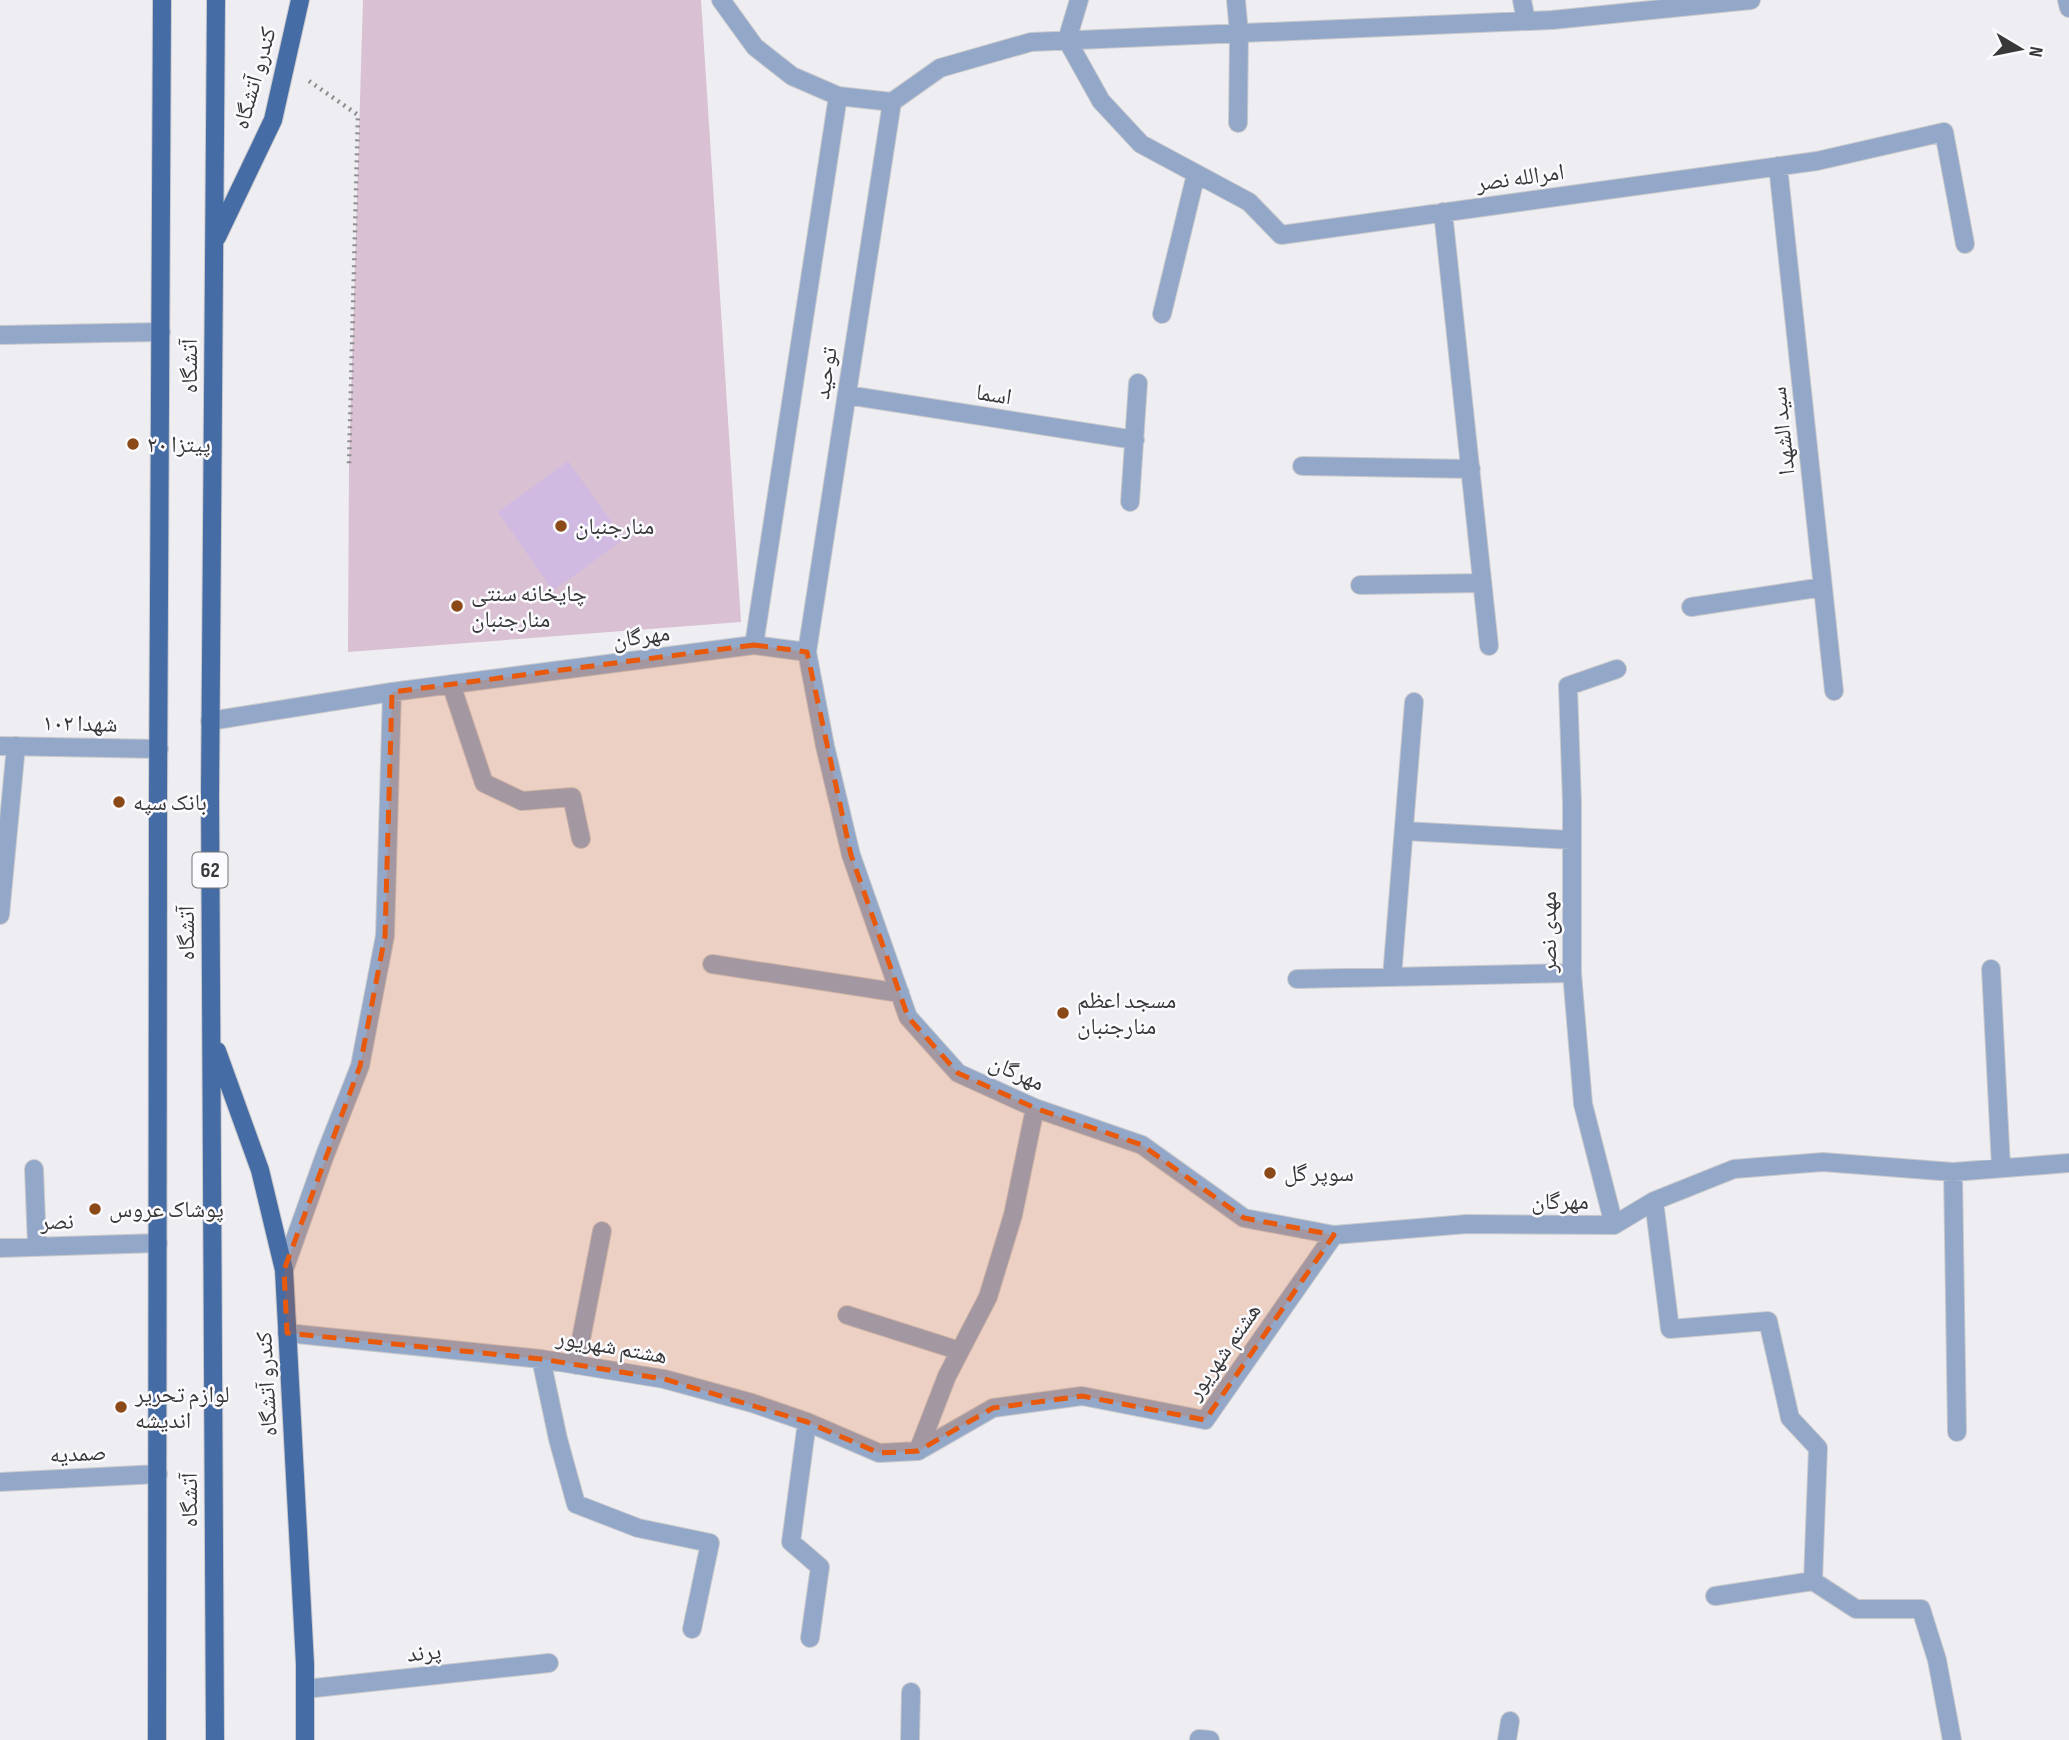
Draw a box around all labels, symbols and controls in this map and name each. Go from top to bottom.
north arrow [1985,14,2055,84]
street label: کندرو آتشگاه [227,24,283,133]
text: N [2023,45,2047,59]
street label: امرالله نصر [1473,158,1566,198]
street label: آتشگاه [176,338,204,393]
street label: توحید [808,345,844,401]
street label: اسما [974,378,1014,412]
street label: سید الشهدا [1764,385,1802,476]
place label: پیتزا ۲۰ [147,431,211,459]
marker: پیتزا ۲۰ [125,436,141,452]
place label: منارجنبان [575,513,654,541]
marker: منارجنبان [553,518,569,534]
place label: چایخانه سنتی منارجنبان [471,580,587,634]
marker: چایخانه سنتی منارجنبان [449,598,465,614]
street label: مهرگان [611,619,672,655]
street label: شهدا ۱۰۲ [42,709,118,739]
place label: بانک سپه [133,789,207,817]
marker: بانک سپه [111,794,127,810]
road number: 62 [192,852,228,888]
street label: مهدی نصر [1535,891,1563,974]
street label: آتشگاه [173,905,201,960]
place label: مسجد اعظم منارجنبان [1077,987,1176,1041]
marker: مسجد اعظم منارجنبان [1055,1005,1071,1021]
street label: مهرگان [985,1048,1049,1097]
place label: سوپر گل [1284,1160,1354,1188]
marker: سوپر گل [1262,1165,1278,1181]
street label: مهرگان [1531,1188,1589,1216]
place label: پوشاک عروس [109,1196,224,1224]
marker: پوشاک عروس [87,1201,103,1217]
street label: نصر [39,1207,74,1237]
street label: هشتم شهریور [1180,1298,1268,1407]
street label: هشتم شهریور [553,1323,669,1371]
street label: کندرو آتشگاه [250,1330,284,1437]
place label: لوازم تحریر اندیشه [134,1381,230,1435]
marker: لوازم تحریر اندیشه [113,1399,129,1415]
street label: صمدیه [49,1439,107,1469]
street label: آتشگاه [176,1472,204,1527]
street label: پرند [406,1637,443,1669]

